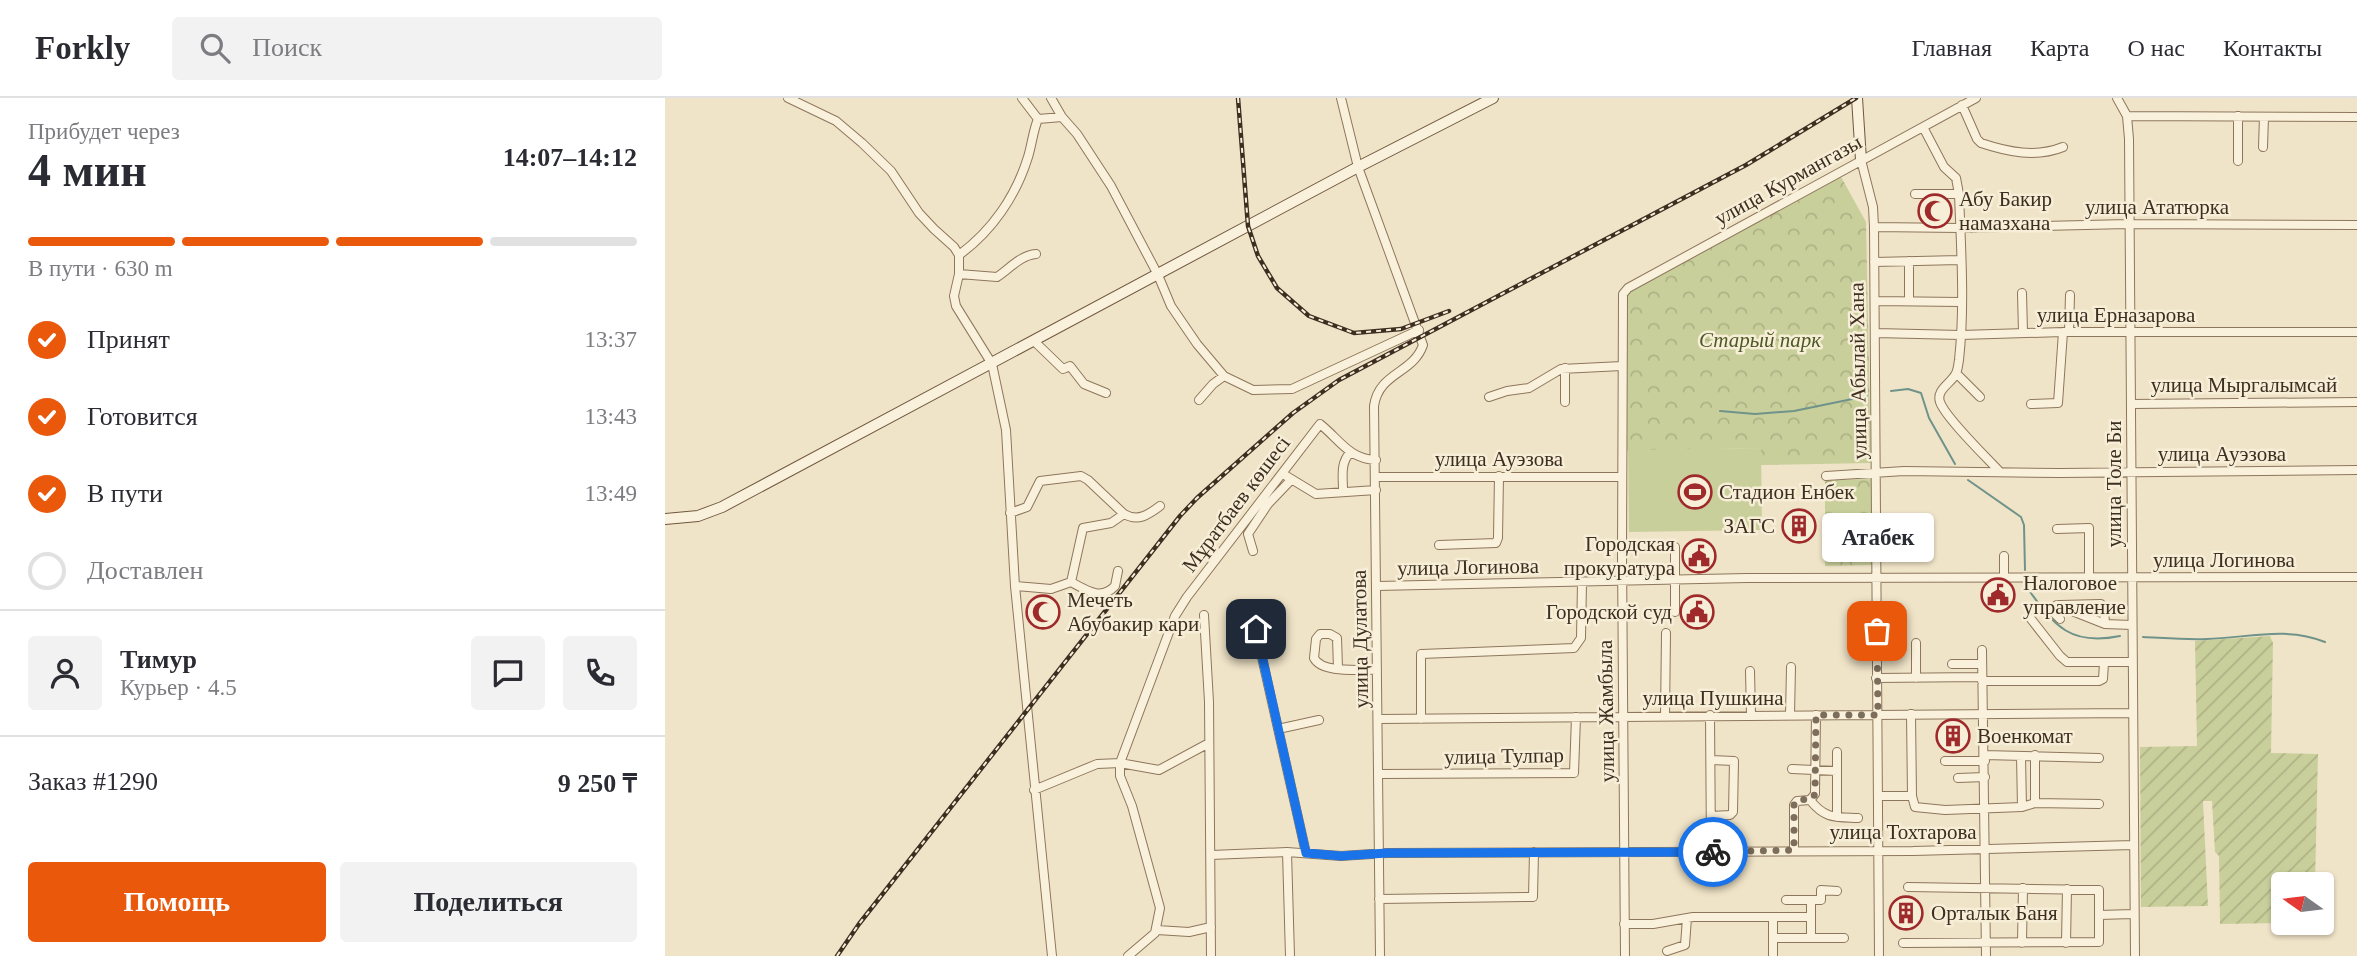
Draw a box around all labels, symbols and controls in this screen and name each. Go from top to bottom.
search box [172,17,662,80]
icon: search [196,29,234,67]
text: Forkly [35,30,130,66]
text: Поиск [252,33,322,62]
text: Главная [1911,35,1992,61]
text: Карта [2030,35,2089,61]
text: О нас [2127,35,2185,61]
text: Контакты [2223,35,2322,61]
text: Прибудет через [28,119,180,144]
street label: улица Курмангазы [1710,130,1866,230]
text: 14:07–14:12 [503,143,637,172]
text: 4 мин [28,145,147,196]
place label: Абу Бакир намазхана [1959,187,2052,235]
mosque icon: Абу Бакир намазхана [1916,192,1954,230]
street label: улица Ататюрка [2085,195,2230,219]
text: В пути · 630 m [28,256,173,281]
street label: улица Абылай Хана [1844,281,1872,460]
street label: улица Ерназарова [2037,303,2196,327]
icon: check [28,321,66,359]
text: Принят [87,325,170,354]
text: 13:37 [585,327,637,352]
park label: Старый парк [1699,328,1821,352]
street label: улица Мыргалымсай [2151,373,2337,397]
icon: check [28,398,66,436]
text: Готовится [87,402,198,431]
text: 13:43 [585,404,637,429]
street label: улица Толе Би [2102,421,2126,547]
street label: Мұратбаев көшесі [1177,431,1295,577]
street label: улица Ауэзова [2158,442,2287,466]
street label: улица Ауэзова [1435,447,1564,471]
sports icon: Стадион Енбек [1676,473,1714,511]
icon: check [28,475,66,513]
text: В пути [87,479,163,508]
place label: Стадион Енбек [1719,480,1855,504]
text: 13:49 [585,481,637,506]
building icon: ЗАГС [1780,507,1818,545]
callout: Атабек [1821,512,1933,561]
place label: ЗАГС [1723,514,1775,538]
text: Атабек [1841,525,1915,550]
place label: Городская прокуратура [1564,532,1676,580]
public building icon: Городская прокуратура [1680,537,1718,575]
street label: улица Логинова [2153,548,2296,572]
street label: улица Логинова [1397,554,1540,580]
text: Доставлен [87,556,204,585]
street label: улица Дулатова [1347,569,1373,709]
place label: Налоговое управление [2023,571,2126,619]
public building icon: Налоговое управление [1979,576,2017,614]
place label: Мечеть Абубакир кари [1067,588,1199,636]
mosque icon: Мечеть Абубакир кари [1024,593,1062,631]
public building icon: Городской суд [1678,593,1716,631]
pin [1226,599,1286,659]
place label: Городской суд [1546,600,1672,624]
pin [1847,601,1907,661]
icon: home [1237,610,1275,648]
icon: bag [1858,612,1896,650]
button: person [28,636,102,710]
button: chat [471,636,545,710]
button: phone [563,636,637,710]
street label: улица Жамбыла [1593,639,1619,783]
text: Тимур [120,645,197,674]
text: Курьер · 4.5 [120,675,237,700]
street label: улица Пушкина [1643,686,1784,710]
building icon: Военкомат [1934,717,1972,755]
place label: Военкомат [1977,724,2073,748]
street label: улица Тулпар [1444,743,1564,769]
text: Заказ #1290 [28,767,158,796]
text: 9 250 ₸ [558,769,637,798]
courier [1678,817,1748,887]
street label: улица Тохтарова [1829,820,1977,844]
icon: bike [1694,833,1732,871]
button: Помощь [28,862,326,942]
button: Поделиться [340,862,637,942]
north arrow [2271,872,2335,934]
map controls [2271,872,2334,935]
building icon: Орталык Баня [1887,894,1925,932]
place label: Орталык Баня [1931,901,2058,925]

